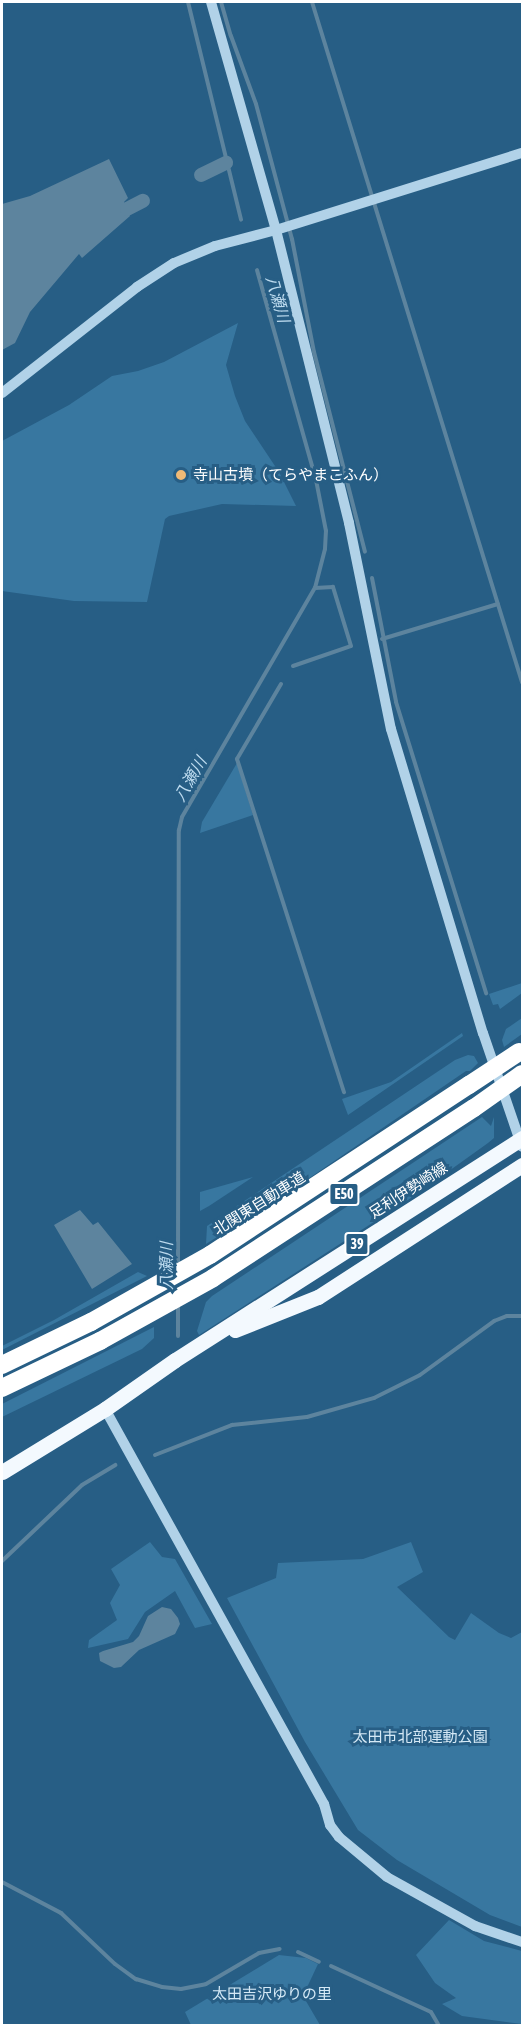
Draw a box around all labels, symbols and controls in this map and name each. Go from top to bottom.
water label: 八瀬川 [262,273,294,325]
place label: 寺山古墳（てらやまこふん） [193,466,388,484]
marker: 寺山古墳（てらやまこふん） [174,468,188,482]
water label: 八瀬川 [170,753,210,805]
street label: 足利伊勢崎線 [365,1158,451,1222]
street label: 北関東自動車道 [210,1168,308,1238]
road number: E50 [328,1183,360,1205]
road number: 39 [344,1233,370,1255]
water label: 八瀬川 [156,1242,176,1290]
park label: 太田市北部運動公園 [353,1728,487,1746]
park label: 太田吉沢ゆりの里 [212,1985,332,2003]

